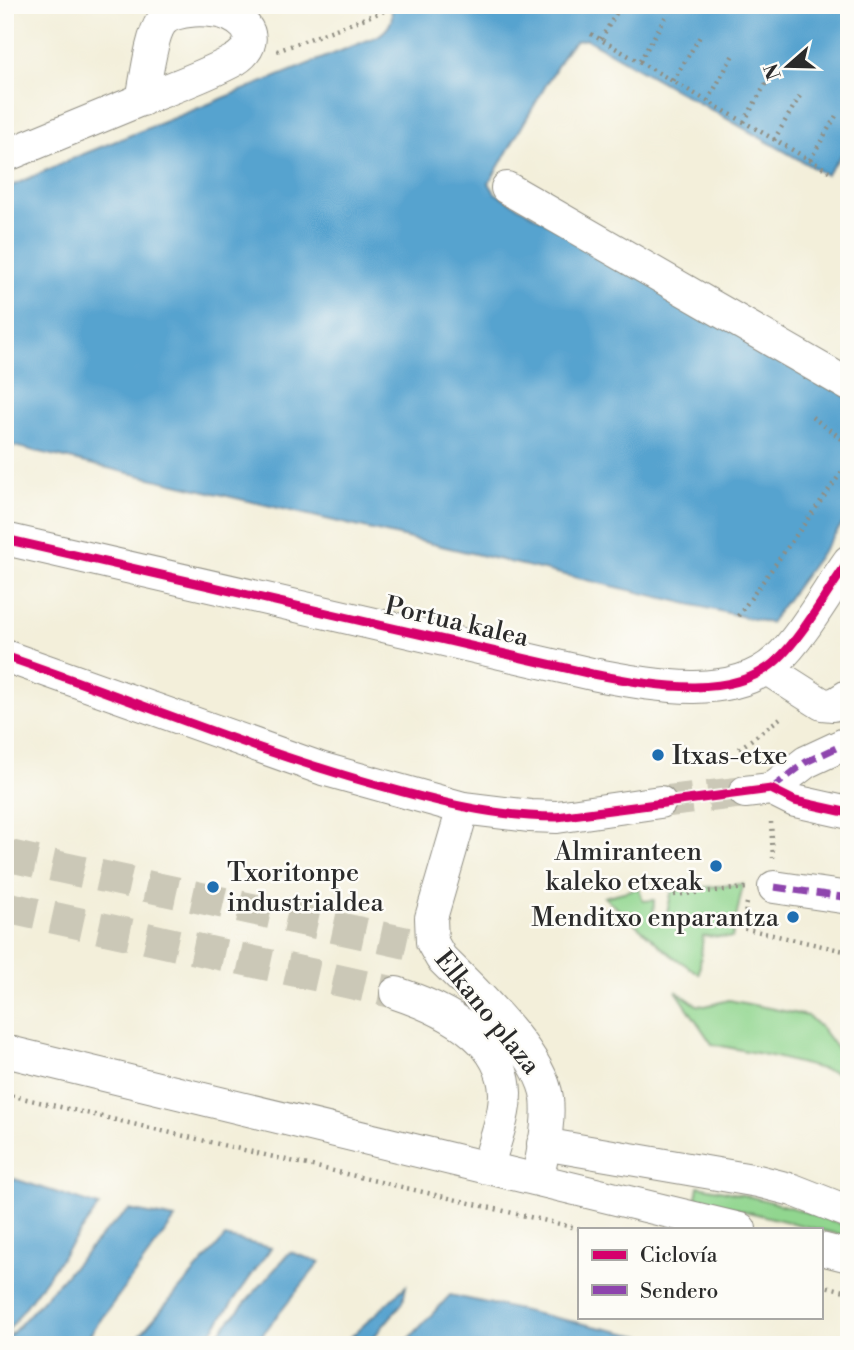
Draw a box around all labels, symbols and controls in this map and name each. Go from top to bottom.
north arrow [752,32,822,102]
text: N [759,60,787,83]
street label: Portua kalea [382,590,533,654]
place label: Itxas-etxe [672,740,788,772]
marker: Itxas-etxe [650,747,666,763]
place label: Almiranteen kaleko etxeak [546,836,703,898]
place label: Txoritonpe industrialdea [227,857,385,919]
marker: Almiranteen kaleko etxeak [708,858,724,874]
marker: Txoritonpe industrialdea [205,879,221,895]
place label: Menditxo enparantza [531,902,780,934]
marker: Menditxo enparantza [785,909,801,925]
street label: Elkano plaza [428,944,547,1082]
legend [578,1228,822,1318]
text: Ciclovía [640,1243,718,1269]
text: Sendero [640,1279,718,1305]

